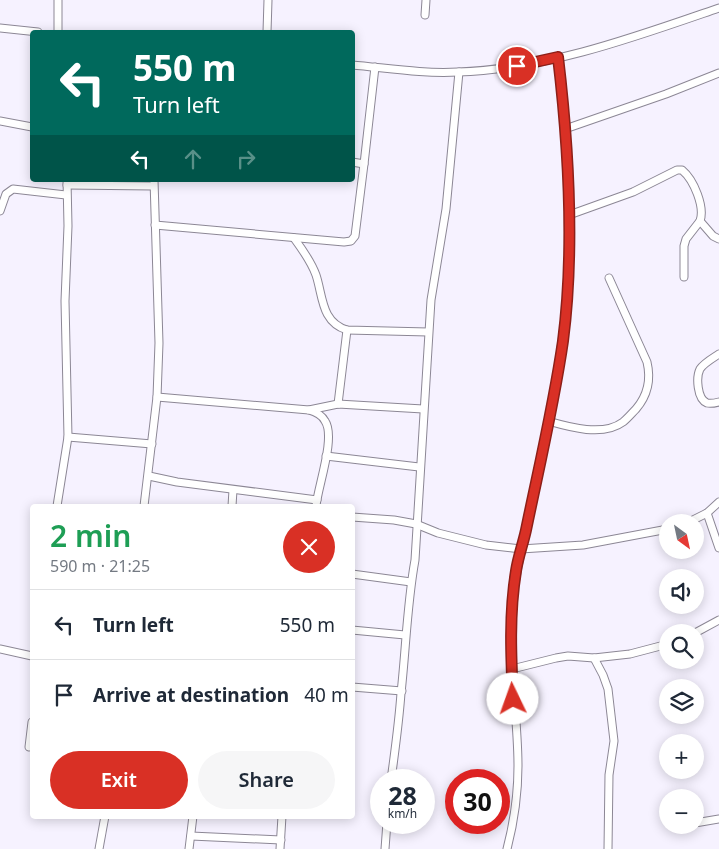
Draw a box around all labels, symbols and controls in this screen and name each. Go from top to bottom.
text: 550 m [133,44,236,91]
pin [496,45,538,87]
icon: left [50,50,115,115]
icon: arrive [503,52,531,80]
text: Turn left [133,89,220,119]
icon: left [126,145,154,173]
icon: ahead [179,145,207,173]
icon: right [232,145,260,173]
north arrow [659,514,704,559]
map controls [659,514,704,834]
text: 2 min [50,515,131,556]
button: close [283,521,335,573]
text: 590 m · 21:25 [50,555,150,577]
button: sound [659,569,704,614]
icon: left [50,611,78,639]
text: Turn left [93,612,174,638]
text: 550 m [280,612,335,638]
button: search [659,624,704,669]
position arrow [486,672,538,724]
button: layers [659,679,704,724]
icon: arrive [50,681,78,709]
text: Arrive at destination [93,682,289,708]
text: 40 m [304,682,349,708]
button: + [659,734,704,779]
button: Exit [50,751,188,809]
button: Share [198,751,335,809]
speed limit sign: 30 [445,769,510,834]
text: 28 [388,778,417,812]
button: − [659,789,704,834]
text: km/h [388,805,417,822]

